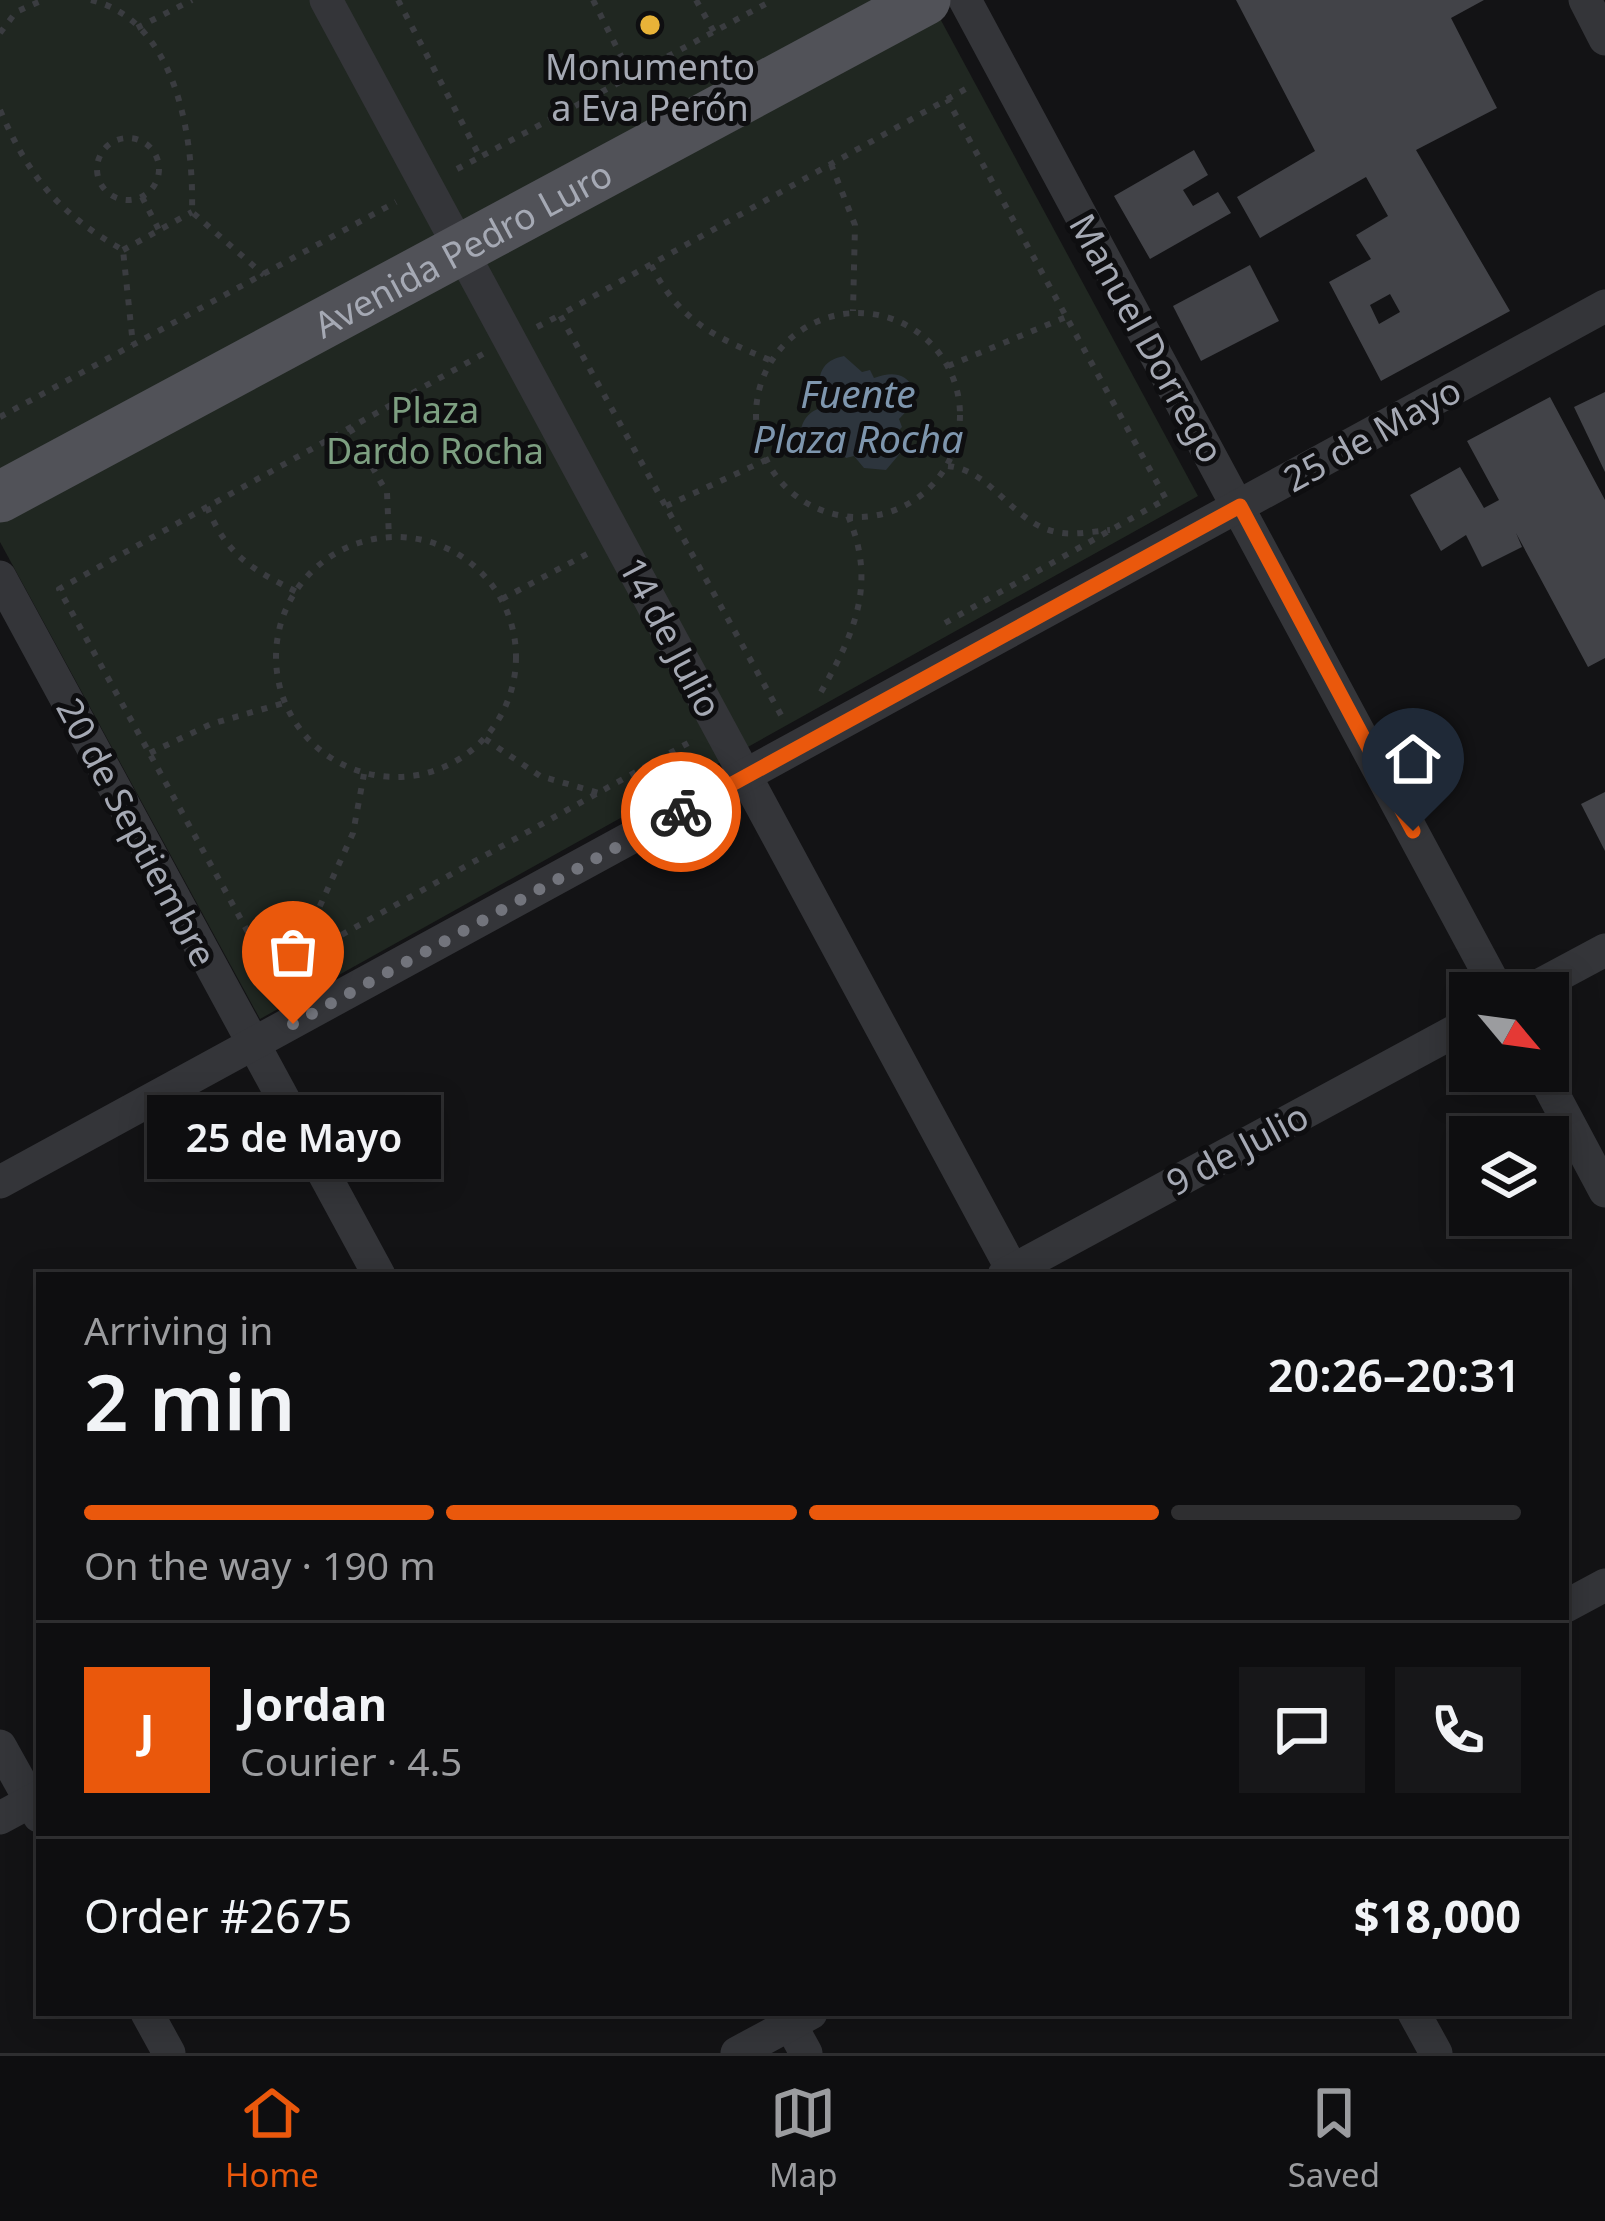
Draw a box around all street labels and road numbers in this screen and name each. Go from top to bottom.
street label: Avenida Pedro Luro [305,148,620,349]
street label: Manuel Dorrego [1058,205,1236,471]
street label: 25 de Mayo [1275,365,1469,503]
street label: 14 de Julio [608,548,734,726]
street label: 20 de Septiembre [46,689,228,975]
street label: 9 de Julio [1157,1091,1317,1207]

